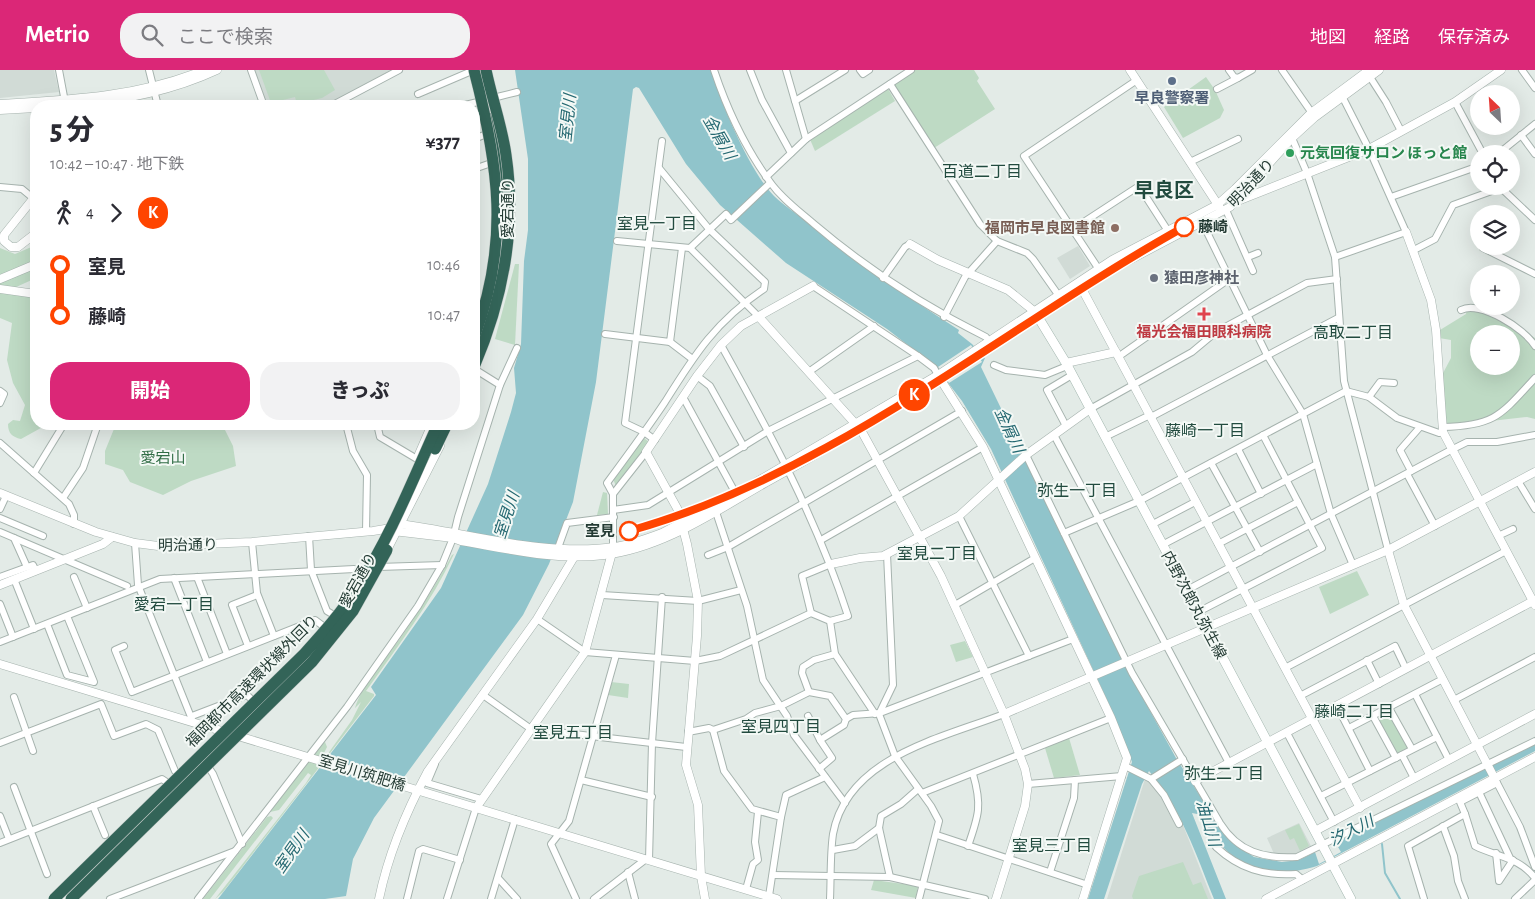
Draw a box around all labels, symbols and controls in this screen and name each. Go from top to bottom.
search box [120,13,470,58]
icon: search [138,21,166,49]
text: Metrio [25,23,90,47]
text: ここで検索 [178,28,273,47]
text: 地図 [1310,29,1346,47]
text: 経路 [1374,29,1410,47]
text: 保存済み [1438,29,1510,47]
marker: 早良警察署 [1166,75,1178,87]
north arrow [1470,85,1520,135]
map controls [1470,85,1520,375]
place label: 早良警察署 [1134,90,1210,106]
water label: 室見川 [557,91,579,143]
water label: 金屑川 [700,112,740,164]
text: 5 分 [50,117,94,145]
text: ¥377 [425,133,460,152]
place label: 元気回復サロン ほっと館 [1300,145,1467,161]
button: locate [1470,145,1520,195]
marker: 元気回復サロン ほっと館 [1284,147,1296,159]
text: 10:42 – 10:47 · 地下鉄 [50,156,184,172]
street label: 明治通り [1225,156,1277,210]
district label: 百道二丁目 [942,163,1022,180]
street label: 愛宕通り [500,178,516,238]
district label: 早良区 [1134,180,1194,201]
icon: walk [50,199,78,227]
icon: forward [102,199,130,227]
text: 4 [86,204,94,220]
text: K [148,204,158,222]
button: layers [1470,205,1520,255]
district label: 室見一丁目 [617,216,697,232]
marker: 藤崎 [1174,217,1194,237]
place label: 藤崎 [1198,219,1228,235]
place label: 福岡市早良図書館 [984,220,1105,236]
marker: 福岡市早良図書館 [1109,222,1121,234]
text: 10:46 [427,257,460,273]
text: 室見 [88,258,126,277]
button: + [1470,265,1520,315]
place label: 猿田彦神社 [1164,269,1239,286]
marker: 猿田彦神社 [1148,272,1160,284]
text: 10:47 [428,307,460,323]
marker: 福光会福田眼科病院 [1197,307,1211,321]
text: 藤崎 [88,308,126,327]
place label: 福光会福田眼科病院 [1135,324,1272,340]
district label: 高取二丁目 [1313,325,1393,341]
button: − [1470,325,1520,375]
button: 開始 [50,362,250,420]
button: きっぷ [260,362,460,420]
line badge: K [898,379,930,411]
text: K [909,386,919,404]
water label: 金屑川 [992,405,1028,457]
district label: 藤崎一丁目 [1165,423,1245,439]
park label: 愛宕山 [140,450,186,466]
district label: 弥生一丁目 [1037,482,1117,499]
water label: 室見川 [491,488,523,541]
marker: 室見 [619,521,639,541]
place label: 室見 [585,523,615,539]
street label: 明治通り [158,536,218,554]
district label: 室見二丁目 [897,546,977,562]
street label: 内野次郎丸弥生線 [1159,548,1229,662]
street label: 愛宕通り [336,550,380,610]
district label: 愛宕一丁目 [134,596,214,613]
street label: 福岡都市高速環状線外回り [182,611,321,750]
district label: 藤崎二丁目 [1314,704,1394,720]
district label: 室見四丁目 [741,719,821,735]
district label: 室見五丁目 [533,725,613,741]
street label: 室見川筑肥橋 [317,752,407,794]
district label: 弥生二丁目 [1184,765,1264,782]
water label: 油山川 [1194,798,1224,850]
water label: 汐入川 [1326,811,1378,849]
water label: 室見川 [271,825,313,876]
district label: 室見三丁目 [1012,838,1092,854]

